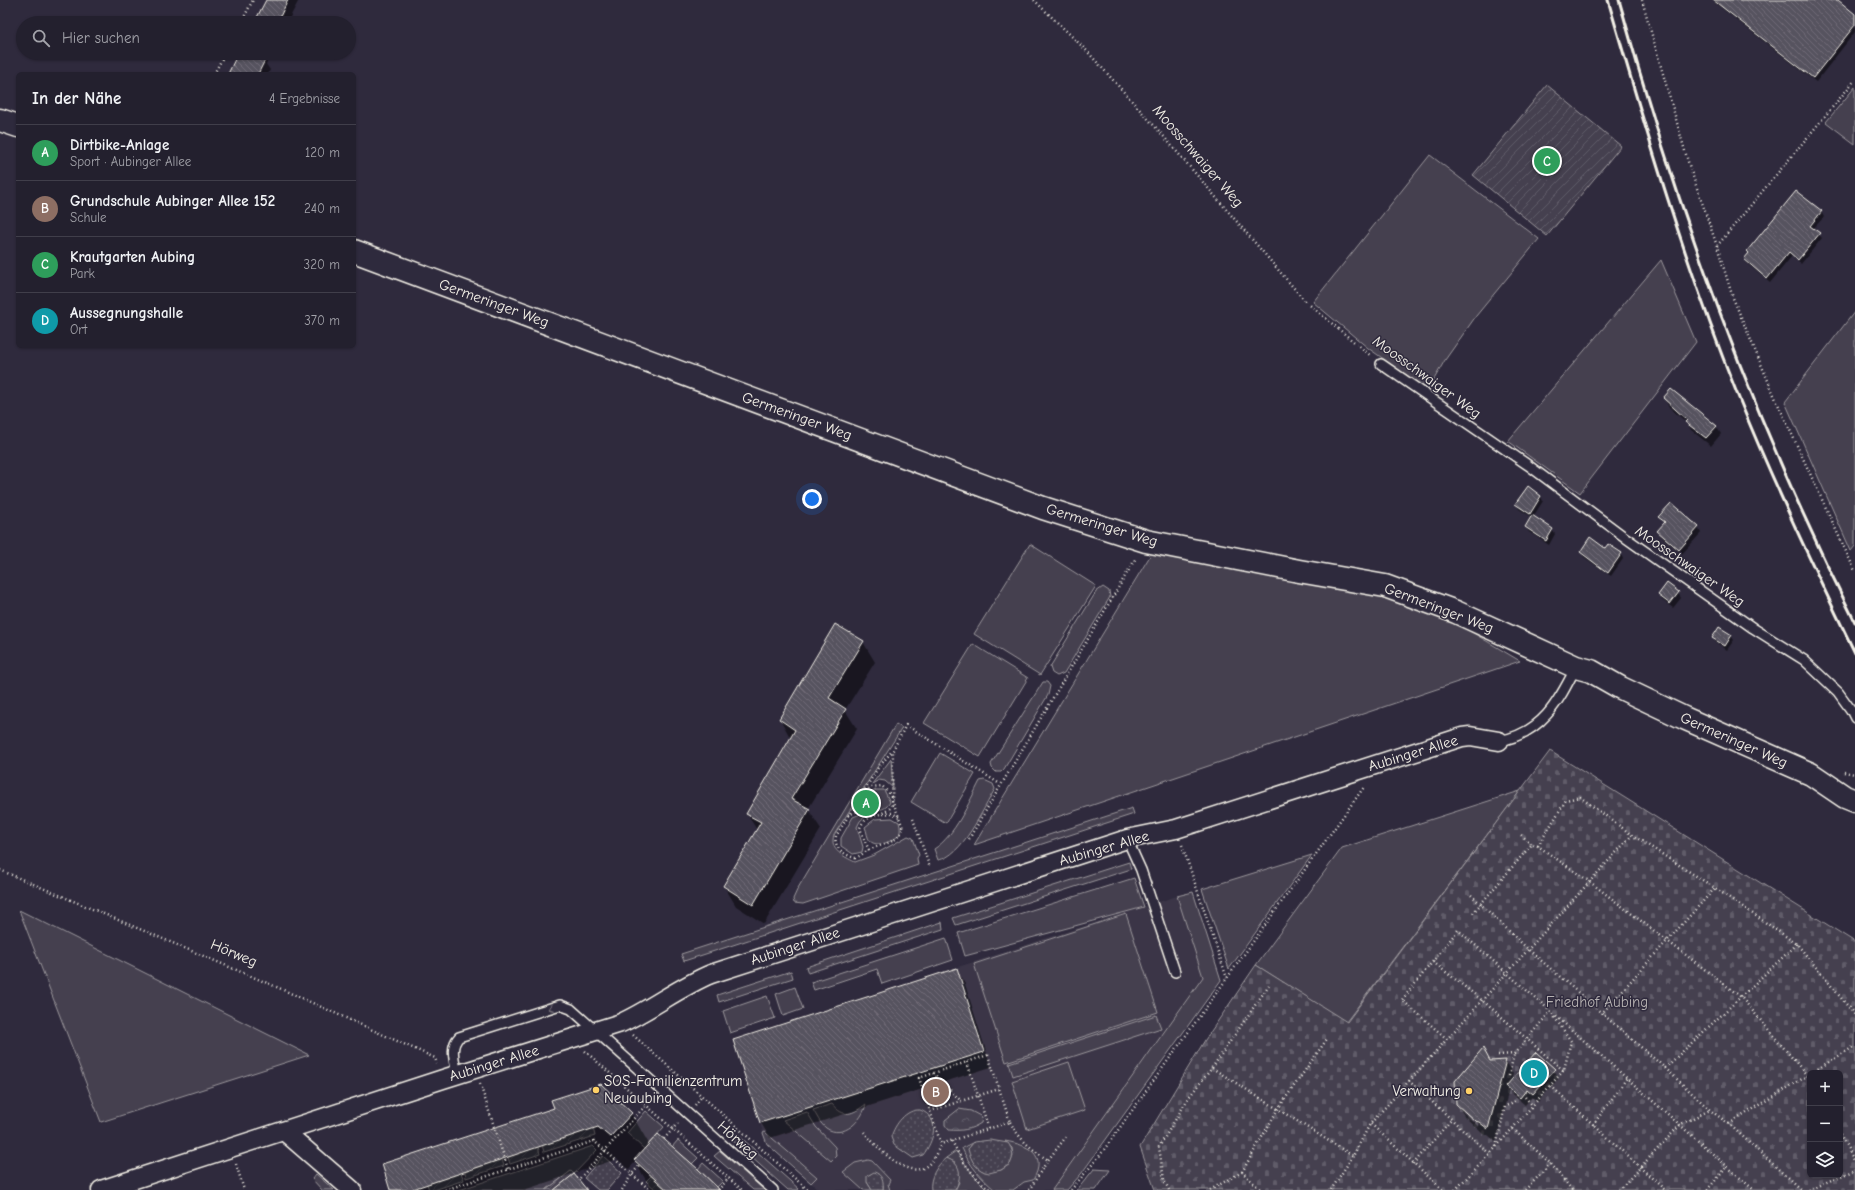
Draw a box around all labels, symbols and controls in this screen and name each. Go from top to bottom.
search box [16,16,356,60]
icon: search [30,27,52,49]
text: Hier suchen [62,29,140,47]
text: In der Nähe [32,89,121,108]
text: 4 Ergebnisse [269,91,340,106]
street label: Moosschwaiger Weg [1149,101,1247,211]
text: Dirtbike-Anlage [70,136,169,154]
text: A [41,145,49,160]
text: 120 m [305,145,340,160]
pin: C [1534,146,1560,176]
text: Sport · Aubinger Allee [70,154,191,169]
text: Grundschule Aubinger Allee 152 [70,192,275,210]
text: B [41,201,49,216]
text: 240 m [304,201,340,216]
text: Schule [70,210,106,225]
text: Krautgarten Aubing [70,248,195,266]
text: C [41,257,49,272]
text: 320 m [304,257,340,272]
text: Park [70,266,95,281]
street label: Germeringer Weg [437,275,551,331]
text: Aussegnungshalle [70,304,183,322]
text: D [41,313,49,328]
text: 370 m [304,313,340,328]
text: Ort [70,322,87,337]
street label: Moosschwaiger Weg [1369,332,1485,422]
street label: Germeringer Weg [740,388,854,444]
your location [802,489,822,509]
street label: Germeringer Weg [1044,499,1160,551]
street label: Moosschwaiger Weg [1632,521,1748,611]
street label: Germeringer Weg [1382,579,1496,637]
street label: Germeringer Weg [1678,708,1790,772]
street label: Aubinger Allee [1366,731,1460,775]
pin: A [853,788,879,818]
street label: Aubinger Allee [1057,826,1152,869]
street label: Aubinger Allee [748,923,842,969]
street label: Hörweg [208,935,260,971]
park label: Friedhof Aubing [1546,993,1648,1011]
one-way arrow [548,1003,555,1012]
street label: Aubinger Allee [447,1041,541,1085]
pin: D [1521,1058,1547,1088]
map controls [1807,1070,1843,1178]
button: + [1807,1070,1843,1106]
place label: SOS-Familienzentrum Neuaubing [604,1072,742,1107]
pin: B [923,1077,949,1107]
place label: Verwaltung [1392,1082,1461,1100]
marker: SOS-Familienzentrum Neuaubing [591,1085,601,1095]
marker: Verwaltung [1464,1086,1474,1096]
button: − [1807,1106,1843,1142]
street label: Hörweg [714,1117,762,1163]
button: layers [1807,1142,1843,1178]

